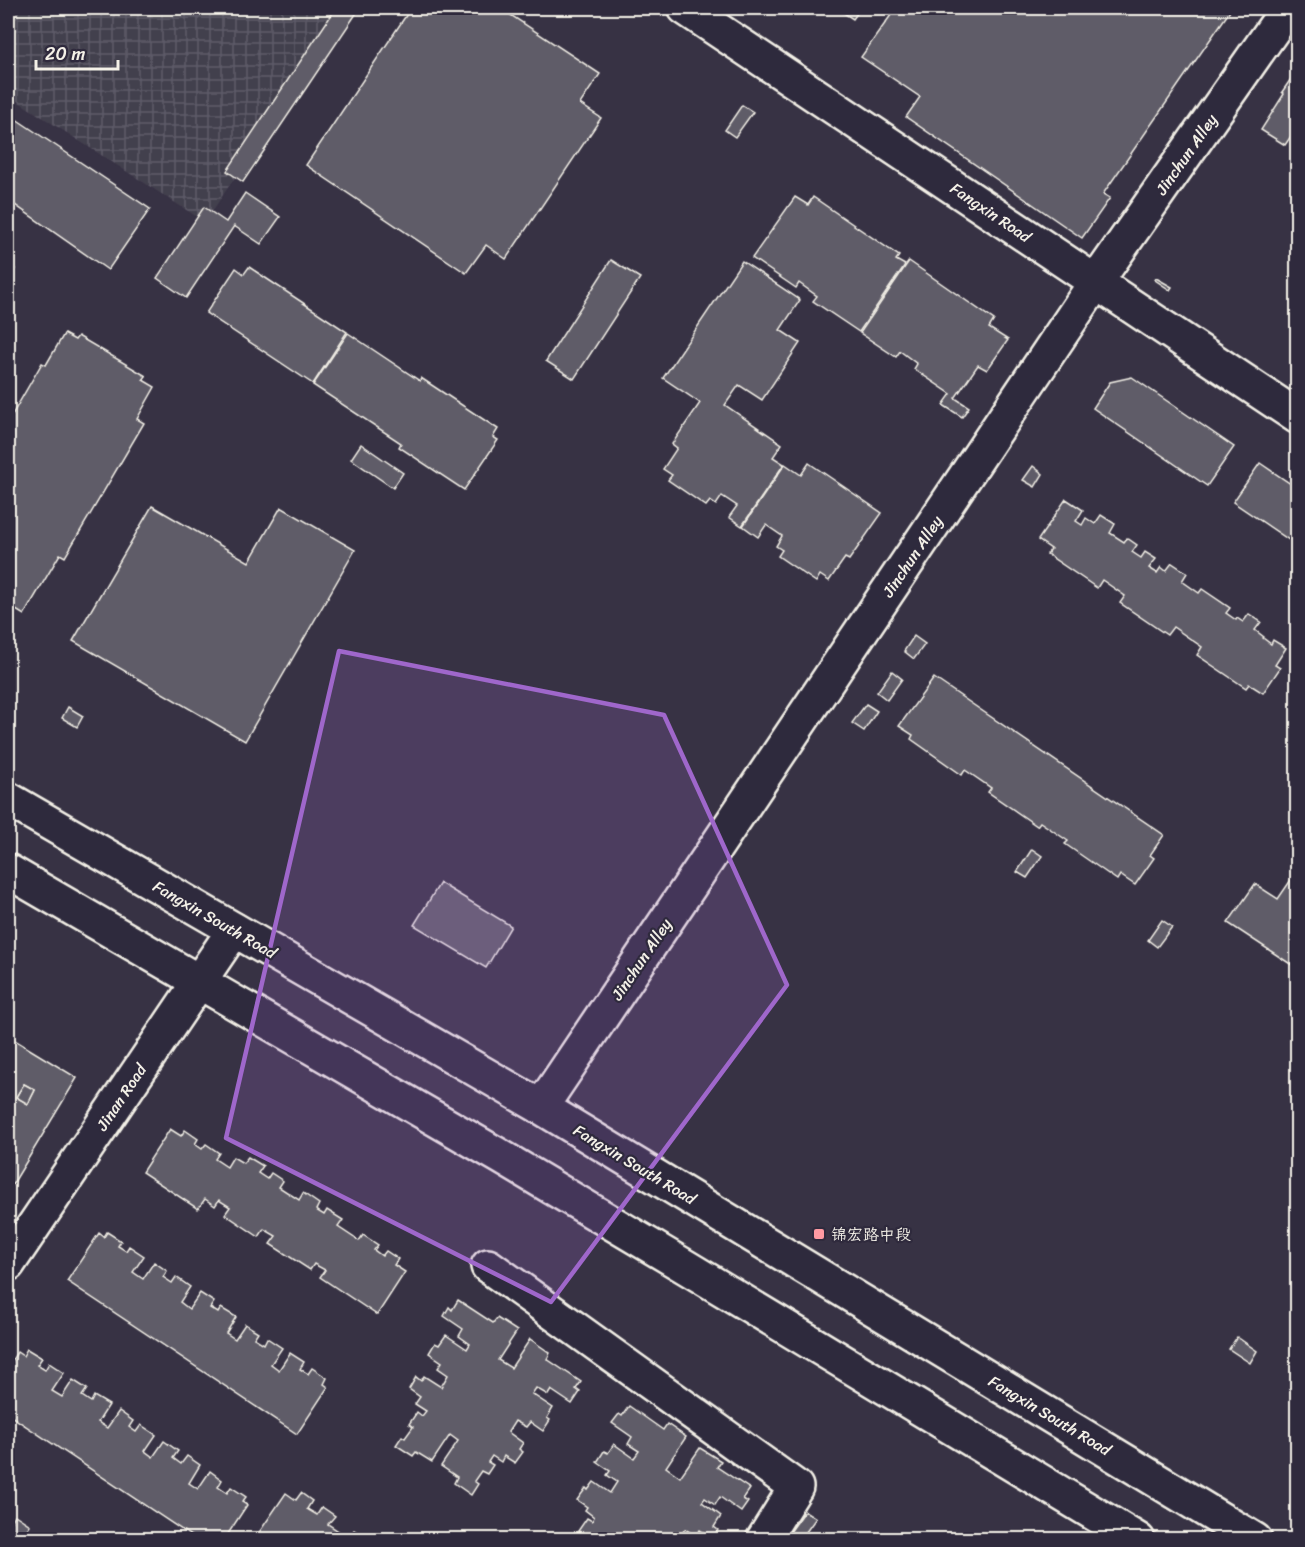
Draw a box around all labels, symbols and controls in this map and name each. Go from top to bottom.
scale bar [36,33,118,71]
text: 20 m [45,38,85,70]
street label: Jinchun Alley [1147,107,1226,202]
street label: Fangxin Road [944,174,1039,251]
street label: Jinchun Alley [874,509,951,604]
street label: Fangxin South Road [147,872,284,968]
street label: Jinchun Alley [603,912,680,1007]
street label: Jinan Road [88,1057,155,1138]
street label: Fangxin South Road [568,1116,703,1214]
place label: 锦宏路中段 [831,1220,911,1249]
marker: 锦宏路中段 [812,1227,826,1241]
street label: Fangxin South Road [983,1367,1118,1465]

